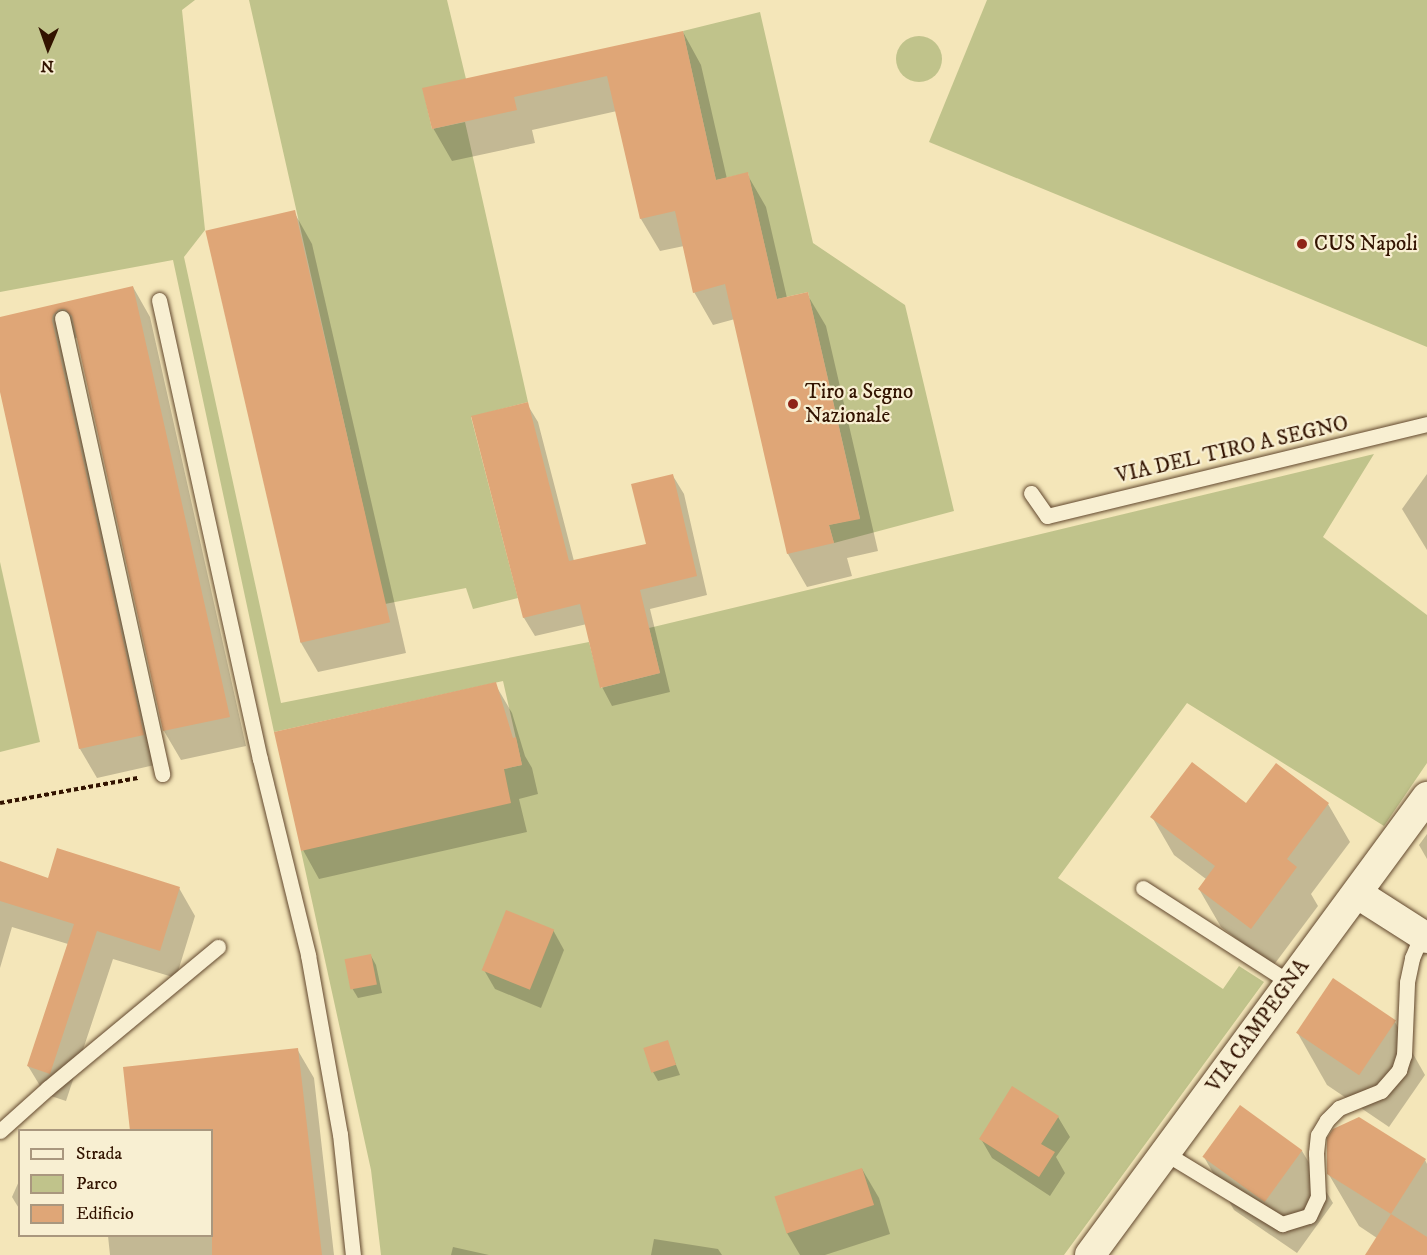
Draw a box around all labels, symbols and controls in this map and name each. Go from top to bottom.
north arrow [18,18,78,78]
text: N [40,56,54,76]
place label: CUS Napoli [1314,231,1418,257]
marker: CUS Napoli [1295,237,1309,251]
place label: Tiro a Segno Nazionale [805,379,913,429]
marker: Tiro a Segno Nazionale [786,397,800,411]
street label: VIA DEL TIRO A SEGNO [1113,411,1351,489]
street label: VIA CAMPEGNA [1201,955,1315,1097]
legend [18,1129,213,1237]
text: Strada [76,1143,122,1165]
text: Parco [76,1173,117,1195]
text: Edificio [76,1203,134,1225]

